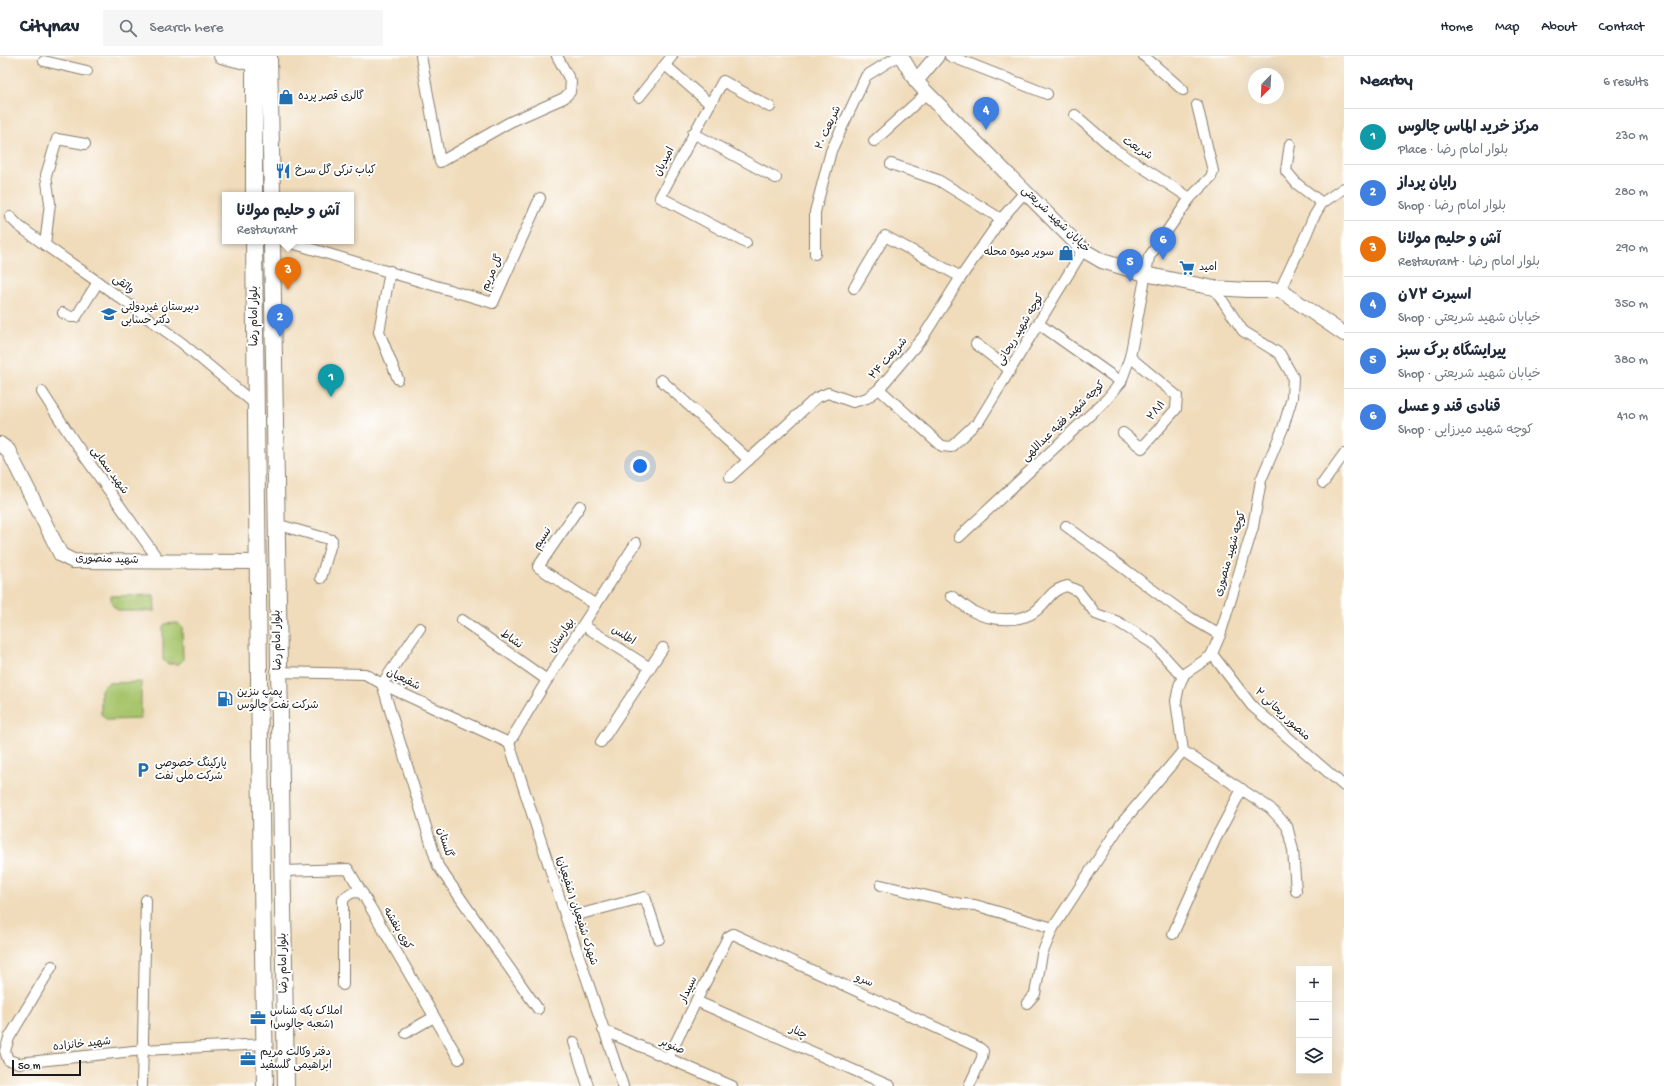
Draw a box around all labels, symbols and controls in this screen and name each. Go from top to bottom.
search box [103,10,383,46]
text: Citynav [20,16,79,39]
icon: search [117,17,139,39]
text: Search here [149,19,223,37]
text: Home [1441,19,1473,36]
text: Map [1495,19,1519,36]
text: About [1541,19,1577,36]
text: Contact [1599,19,1644,36]
north arrow [1248,68,1284,104]
text: Nearby [1360,72,1413,92]
text: 6 results [1603,75,1648,90]
shop icon: گالری قصر پرده [277,88,295,106]
place label: گالری قصر پرده [298,89,364,103]
pin: 4 [973,97,999,130]
street label: شریعت ۲۰ [814,104,844,152]
text: مرکز خرید الماس چالوس [1398,119,1539,137]
text: 1 [1370,129,1376,144]
text: 230 m [1615,129,1648,144]
street label: شریعت [1120,135,1154,163]
text: Place · بلوار امام رضا [1398,143,1508,158]
street label: امیدیان [651,145,678,179]
restaurant icon: کباب ترکی گل سرخ [274,162,292,180]
place label: کباب ترکی گل سرخ [295,163,376,177]
text: رایان پرداز [1398,175,1457,193]
street label: خیابان شهید شریعتی [1018,184,1092,256]
text: 2 [1370,185,1376,200]
text: 280 m [1615,185,1648,200]
popup [222,192,354,244]
text: Shop · بلوار امام رضا [1398,199,1506,214]
text: آش و حلیم مولانا [237,203,339,221]
text: Restaurant [237,223,297,238]
pin: 6 [1150,227,1176,260]
text: آش و حلیم مولانا [1398,231,1501,249]
text: 3 [1370,241,1376,256]
text: 290 m [1615,241,1648,256]
shop icon: سوپر میوه محله [1057,244,1075,262]
place label: سوپر میوه محله [984,246,1054,259]
pin: 5 [1117,249,1143,282]
street label: گل مریم [478,252,507,293]
text: Restaurant · بلوار امام رضا [1398,255,1540,270]
pin: 3 [275,257,301,290]
supermarket icon: امید [1178,259,1196,277]
place label: امید [1199,261,1217,274]
street label: واثقی [110,272,137,297]
street label: بلوار امام رضا [248,286,262,346]
text: اسپرت ۷۲ن [1398,287,1471,305]
street label: کوچه شهید ریحانی [994,291,1047,368]
text: 4 [1370,297,1376,312]
text: 350 m [1615,297,1648,312]
place label: دبیرستان غیردولتی دکتر حسابی [121,301,199,327]
pin: 2 [267,304,293,337]
school or university icon: دبیرستان غیردولتی دکتر حسابی [100,305,118,323]
text: Shop · خیابان شهید شریعتی [1398,311,1541,326]
street label: شریعت ۲۴ [868,336,910,382]
text: پیرایشگاه برگ سبز [1398,343,1506,361]
text: 5 [1370,353,1376,368]
text: 380 m [1614,353,1648,368]
pin: 1 [318,364,344,397]
text: Shop · خیابان شهید شریعتی [1398,367,1541,382]
street label: کوچه شهید فقیه عبداللهی [1019,378,1108,465]
street label: ۲۸/۱ [1146,399,1168,423]
text: قنادی قند و عسل [1398,399,1501,417]
text: 6 [1370,409,1376,424]
text: 410 m [1617,409,1648,424]
text: Shop · کوچه شهید میرزایی [1398,423,1533,438]
street label: شهید سمایی [88,444,131,497]
your location [630,456,650,476]
street label: کوچه شهید منصوری [1212,509,1249,598]
street label: نسیم [531,526,556,553]
street label: شهید منصوری [75,553,139,567]
street label: بلوار امام رضا [270,610,286,670]
street label: بهارستان [546,616,578,655]
street label: اطلس [609,623,638,648]
street label: نشاط [498,627,525,652]
street label: شفیعیان [384,666,422,693]
street label: منصور ریحانی ۲ [1252,686,1313,744]
place label: پمپ بنزین شرکت نفت چالوس [237,687,319,712]
fuel station icon: پمپ بنزین شرکت نفت چالوس [216,690,234,708]
place label: پارکینگ خصوصی شرکت ملی نفت [155,756,227,783]
parking icon: پارکینگ خصوصی شرکت ملی نفت [134,761,152,779]
street label: گلستان [434,826,456,860]
street label: شهرک شفیعیان ( شفیعیان) [553,855,600,967]
street label: کوی بنفشه [380,905,415,953]
street label: بلوار امام رضا [276,933,292,993]
map controls [1296,966,1332,1074]
button: + [1296,966,1332,1002]
street label: سرو [852,971,875,990]
street label: سپیدار [676,975,700,1006]
button: − [1296,1002,1332,1038]
place label: املاک یکه شناس (شعبه چالوس) [270,1005,342,1031]
office icon: املاک یکه شناس (شعبه چالوس) [249,1009,267,1027]
street label: چنار [786,1023,809,1042]
street label: شهید خانزاده [52,1035,112,1054]
street label: صنوبر [657,1036,686,1057]
button: layers [1296,1038,1332,1074]
place label: دفتر وکالت مریم ابراهیمی گلسفید [260,1046,332,1072]
office icon: دفتر وکالت مریم ابراهیمی گلسفید [239,1050,257,1068]
scale bar [12,1058,81,1077]
text: 50 m [18,1061,40,1073]

